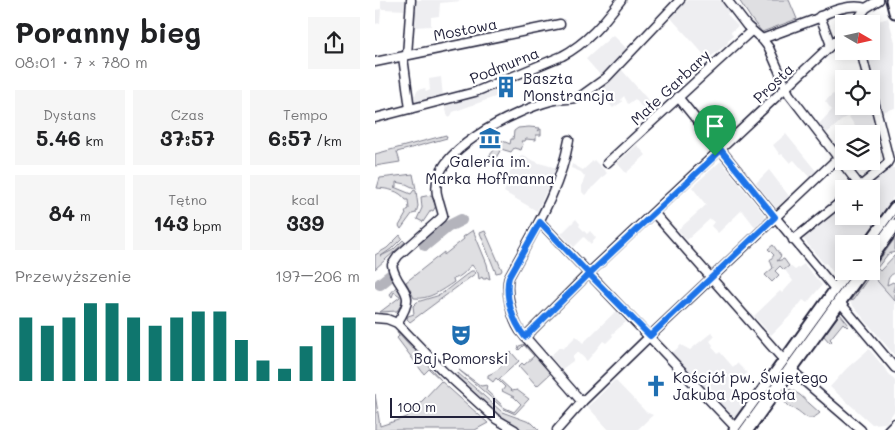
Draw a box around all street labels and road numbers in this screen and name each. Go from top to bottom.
street label: Mostowa [431,13,499,45]
street label: Podmurna [466,42,542,88]
street label: Małe Garbary [626,45,714,129]
street label: Prosta [748,59,798,107]

